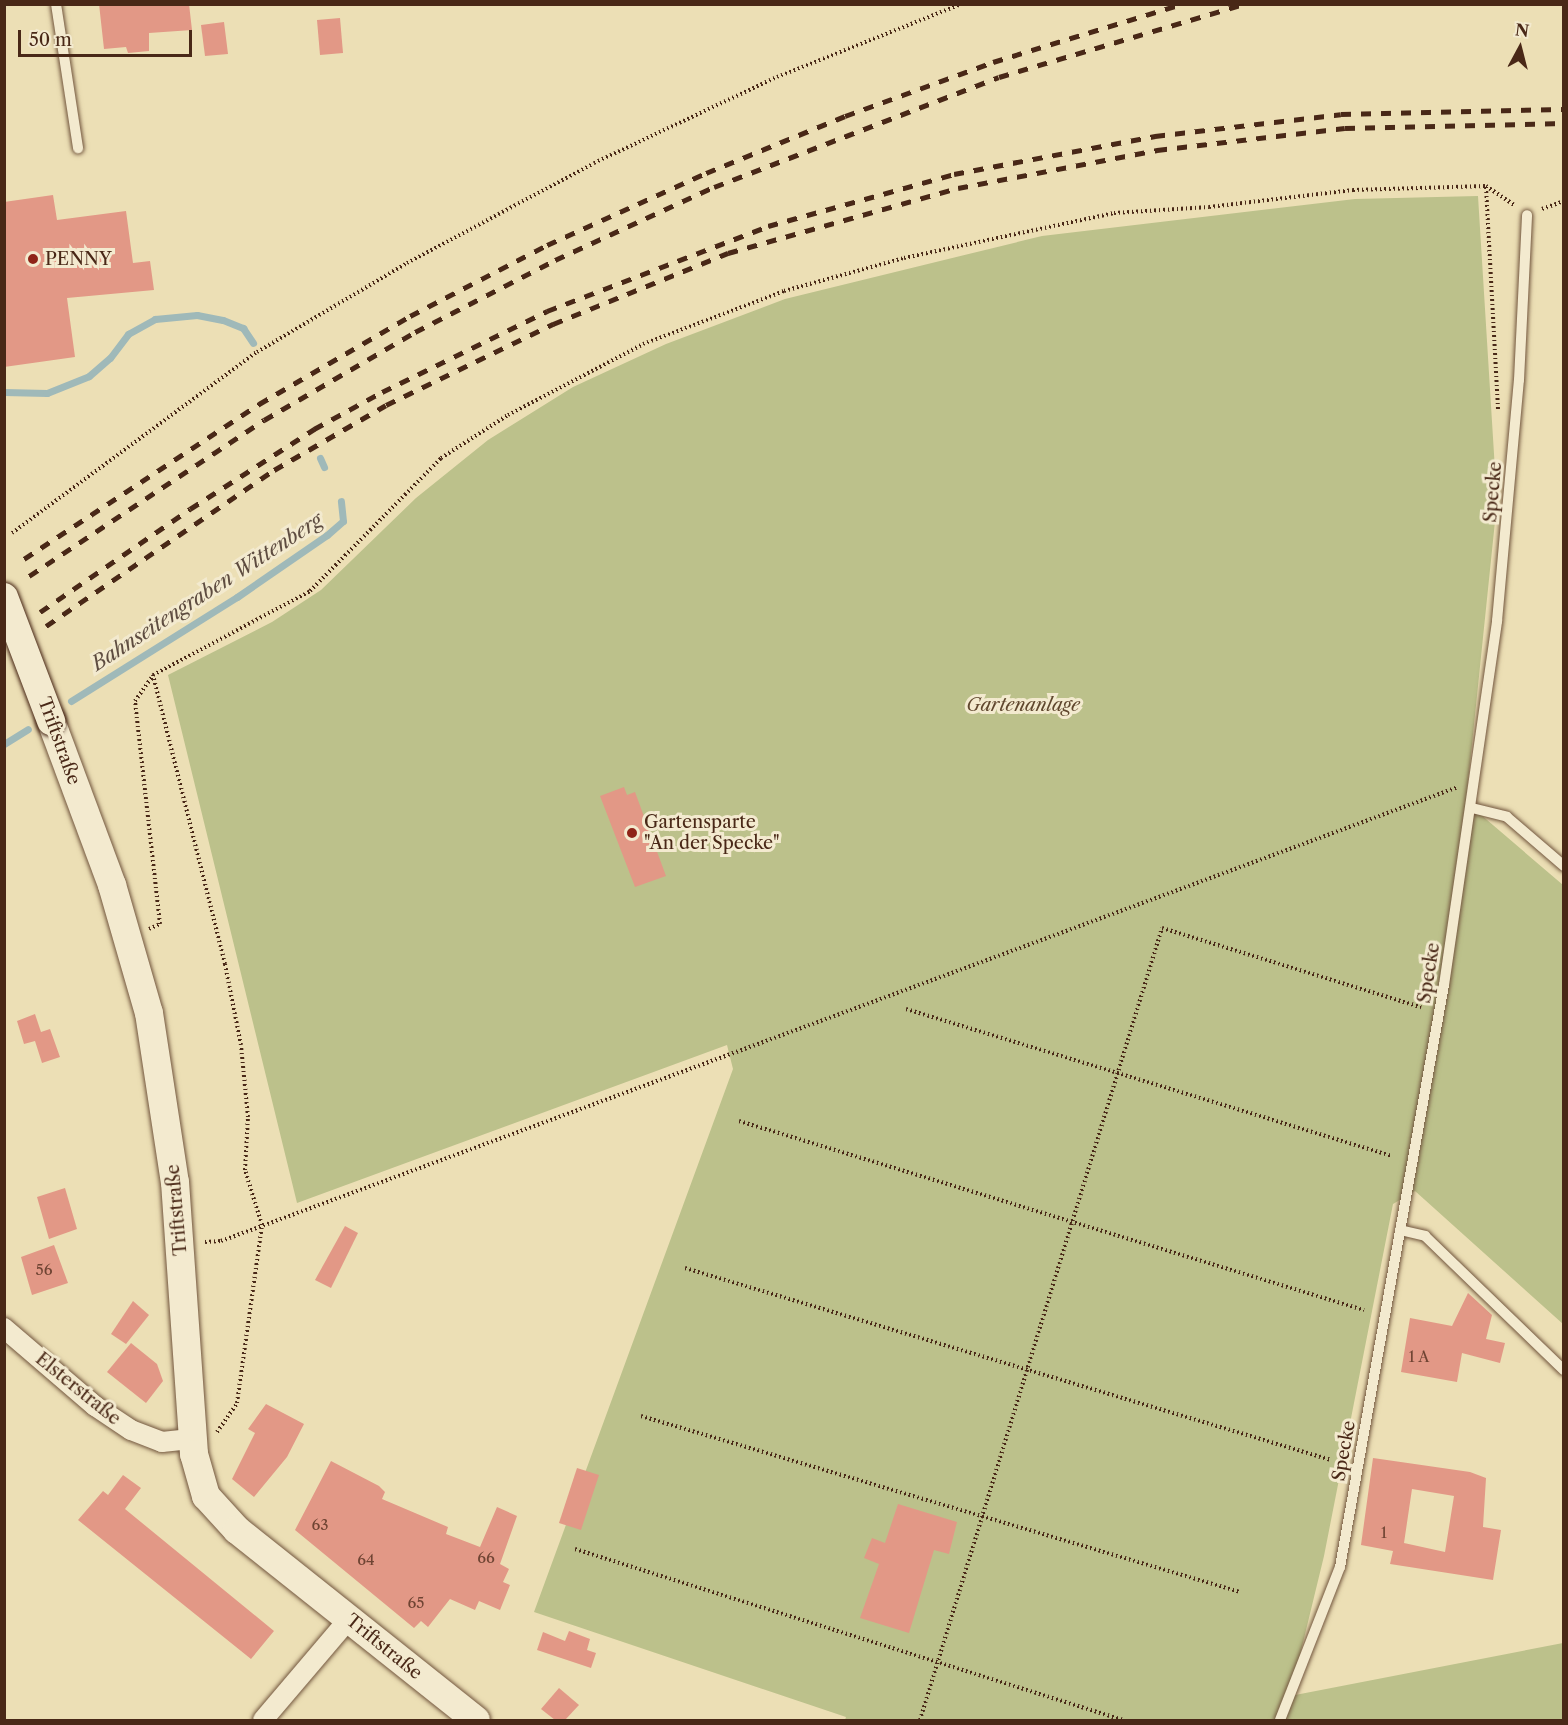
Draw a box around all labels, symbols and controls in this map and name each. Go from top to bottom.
scale bar [21,18,195,56]
north arrow [1490,18,1550,78]
text: N [1514,19,1530,41]
text: 50 m [29,29,72,51]
place label: PENNY [45,248,112,270]
marker: PENNY [26,252,40,266]
street label: Specke [1480,461,1506,523]
water label: Bahnseitengraben Wittenberg [87,508,327,676]
street label: Triftstraße [33,694,85,788]
park label: Gartenanlage [966,694,1080,716]
place label: Gartensparte "An der Specke" [644,812,780,854]
marker: Gartensparte "An der Specke" [625,826,639,840]
street label: Specke [1414,941,1444,1005]
street label: Triftstraße [162,1163,192,1257]
house number: 56 [36,1261,52,1279]
street label: Elsterstraße [31,1348,125,1430]
house number: 1 A [1408,1348,1430,1366]
street label: Specke [1328,1419,1360,1483]
house number: 63 [311,1516,329,1534]
house number: 1 [1381,1524,1387,1542]
house number: 66 [477,1549,495,1567]
house number: 64 [357,1551,375,1569]
house number: 65 [408,1594,424,1612]
street label: Triftstraße [342,1610,426,1684]

